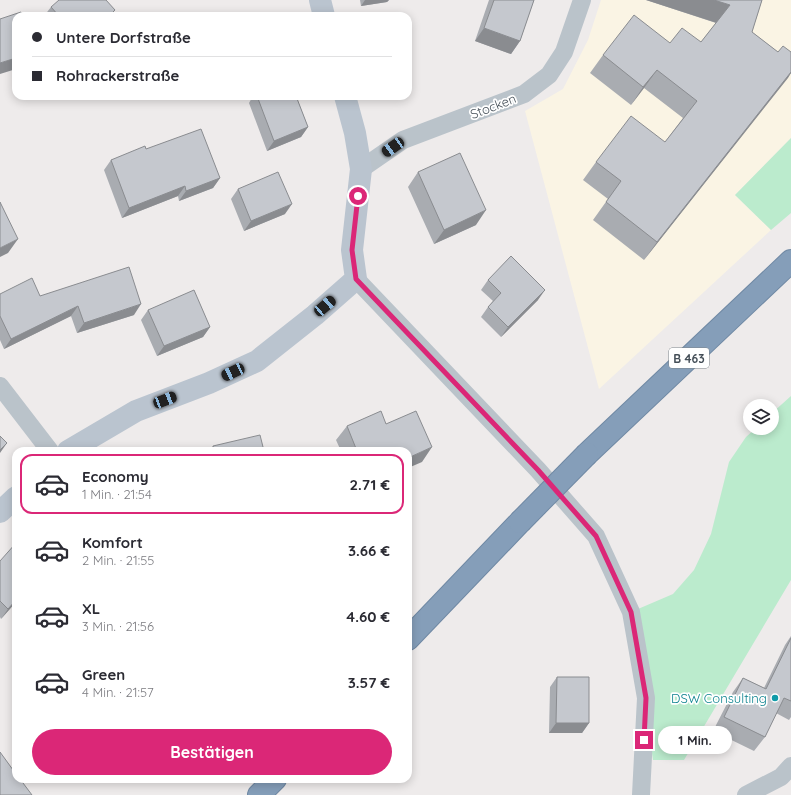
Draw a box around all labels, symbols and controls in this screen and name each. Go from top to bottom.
text: Untere Dorfstraße [56,28,191,47]
text: Rohrackerstraße [56,66,179,85]
street label: Stocken [468,90,518,122]
car [380,135,406,159]
route start [349,187,367,205]
car [312,294,338,318]
road number: B 463 [669,348,709,368]
car [220,361,246,383]
car [152,390,178,410]
map controls [743,399,779,435]
button: layers [743,399,779,435]
icon: car [34,466,70,502]
text: Economy [82,467,149,486]
text: 2.71 € [349,475,390,494]
text: 1 Min. · 21:54 [82,486,152,502]
icon: car [34,532,70,568]
text: Komfort [82,533,143,552]
text: 3.66 € [348,541,390,560]
text: 2 Min. · 21:55 [82,552,154,568]
icon: car [34,598,70,634]
text: XL [82,599,100,618]
text: 4.60 € [346,607,390,626]
text: 3 Min. · 21:56 [82,618,154,634]
icon: car [34,664,70,700]
text: Green [82,665,125,684]
text: 3.57 € [348,673,390,692]
text: 4 Min. · 21:57 [82,684,154,700]
place label: DSW Consulting [671,690,767,706]
marker: DSW Consulting [770,693,780,703]
callout: 1 Min. [658,726,732,754]
button: Bestätigen [32,729,392,775]
route end [635,731,653,749]
text: 1 Min. [678,732,712,748]

